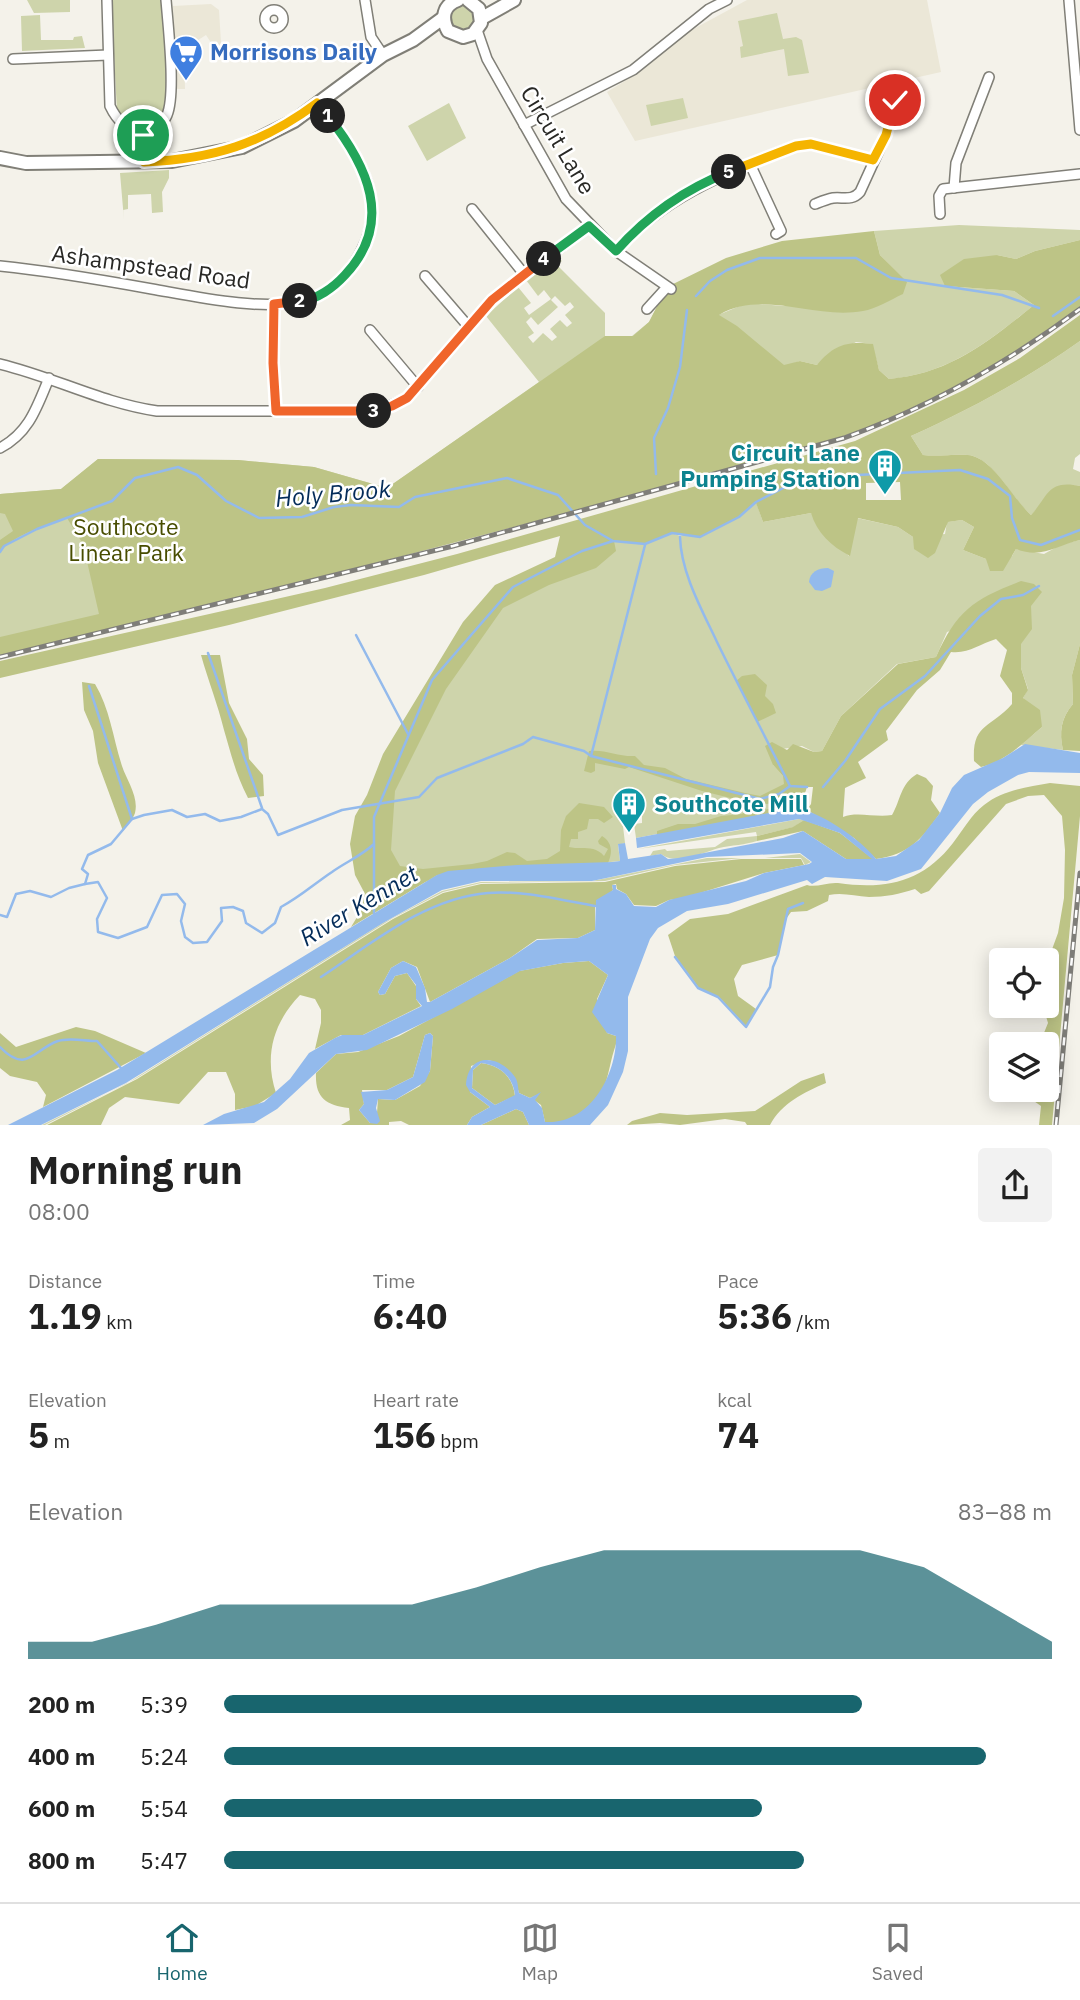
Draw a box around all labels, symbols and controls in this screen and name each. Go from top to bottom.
supermarket icon: Morrisons Daily [167,33,205,82]
place label: Morrisons Daily [210,36,378,66]
pin [865,70,925,130]
street label: Circuit Lane [515,80,603,199]
icon: check [876,81,914,119]
pin: 1 [310,99,346,134]
text: 1 [322,103,333,127]
pin [113,105,173,165]
icon: arrive [124,116,162,154]
pin: 5 [712,154,746,190]
text: 5 [723,159,734,183]
street label: Ashampstead Road [50,237,252,295]
pin: 4 [526,242,562,276]
text: 4 [538,246,549,270]
pin: 2 [282,284,318,318]
text: 2 [294,288,305,312]
pin: 3 [356,394,392,428]
text: 3 [368,398,379,422]
place label: Circuit Lane Pumping Station [680,437,860,493]
building icon: Circuit Lane Pumping Station [866,447,904,496]
water label: Holy Brook [274,472,392,514]
park label: Southcote Linear Park [68,511,184,567]
building icon: Southcote Mill [610,785,648,834]
place label: Southcote Mill [654,788,808,818]
water label: River Kennet [293,857,425,953]
map controls [989,948,1059,1102]
button: locate [989,948,1059,1018]
button: layers [989,1032,1059,1102]
text: Morning run [28,1145,243,1194]
button: share [978,1148,1052,1222]
text: 08:00 [28,1196,90,1226]
text: Distance [28,1269,102,1293]
text: Time [373,1269,415,1293]
text: Pace [717,1269,759,1293]
text: 1.19 [28,1293,102,1339]
text: 6:40 [373,1293,447,1339]
text: 5:36 [717,1293,792,1339]
text: km [102,1310,133,1334]
text: /km [792,1310,830,1334]
text: Elevation [28,1388,107,1412]
text: Heart rate [373,1388,459,1412]
text: kcal [717,1388,752,1412]
text: 5 [28,1412,49,1458]
text: 156 [373,1412,436,1458]
text: 74 [717,1412,759,1458]
text: m [49,1429,70,1453]
text: bpm [436,1429,479,1453]
text: Elevation [28,1496,123,1526]
text: 83–88 m [958,1496,1052,1526]
text: 200 m [28,1689,95,1719]
text: 5:39 [140,1689,188,1719]
text: 400 m [28,1741,95,1771]
text: 5:24 [140,1741,188,1771]
text: 600 m [28,1793,95,1823]
text: 5:54 [140,1793,188,1823]
text: 800 m [28,1845,95,1875]
text: 5:47 [140,1845,188,1875]
tab: Home [157,1919,208,1985]
tab: Map [521,1919,559,1985]
tab: Saved [872,1919,923,1985]

